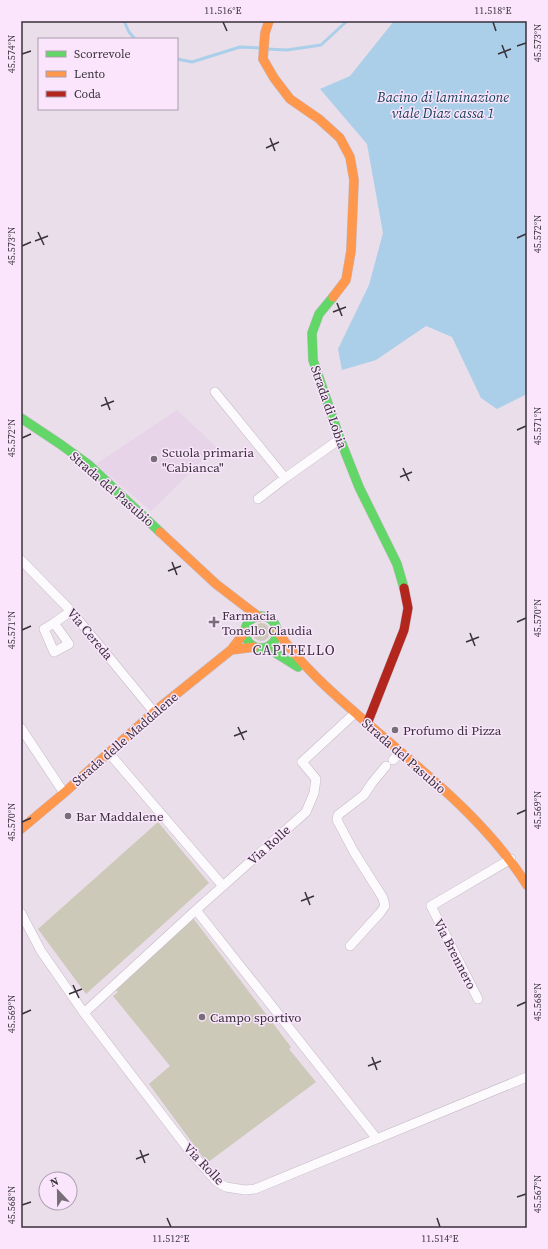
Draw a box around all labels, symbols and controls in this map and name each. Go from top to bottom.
text: 11.516°E [204,4,242,17]
text: 11.518°E [474,4,512,17]
text: 45.573°N [531,24,544,62]
text: 45.574°N [5,35,18,73]
legend [38,38,178,110]
text: Scorrevole [74,46,131,62]
text: Lento [74,66,105,82]
text: Coda [74,86,102,102]
water label: Bacino di laminazione viale Diaz cassa 1 [376,87,509,123]
text: 45.572°N [531,215,544,253]
text: 45.573°N [5,227,18,265]
street label: Strada di Lobia [307,363,351,451]
text: 45.571°N [531,407,544,445]
text: 45.572°N [5,419,18,457]
place label: Scuola primaria "Cabianca" [162,444,254,476]
street label: Strada del Pasubio [66,448,158,530]
marker: Scuola primaria "Cabianca" [149,454,159,464]
text: 45.570°N [531,599,544,637]
street label: Via Cereda [63,605,117,664]
place label: Farmacia Tonello Claudia [222,607,313,639]
text: 45.571°N [5,611,18,649]
marker: Farmacia Tonello Claudia [209,617,219,627]
district label: CAPITELLO [252,640,336,660]
street label: Strada delle Maddalene [68,688,182,790]
street label: Strada del Pasubio [358,715,450,797]
place label: Profumo di Pizza [403,722,502,739]
marker: Profumo di Pizza [390,725,400,735]
text: 45.569°N [531,791,544,829]
text: 45.570°N [5,803,18,841]
place label: Bar Maddalene [76,808,164,825]
marker: Bar Maddalene [63,811,73,821]
street label: Via Rolle [244,821,294,869]
street label: Via Brennero [430,916,480,992]
text: 45.568°N [531,983,544,1021]
text: 45.569°N [5,995,18,1033]
place label: Campo sportivo [210,1009,301,1026]
marker: Campo sportivo [197,1012,207,1022]
street label: Via Rolle [180,1140,228,1189]
north arrow [38,1171,78,1211]
text: N [48,1174,61,1191]
text: 45.567°N [531,1175,544,1213]
text: 45.568°N [5,1186,18,1224]
text: 11.512°E [152,1232,190,1245]
text: 11.514°E [421,1232,459,1245]

